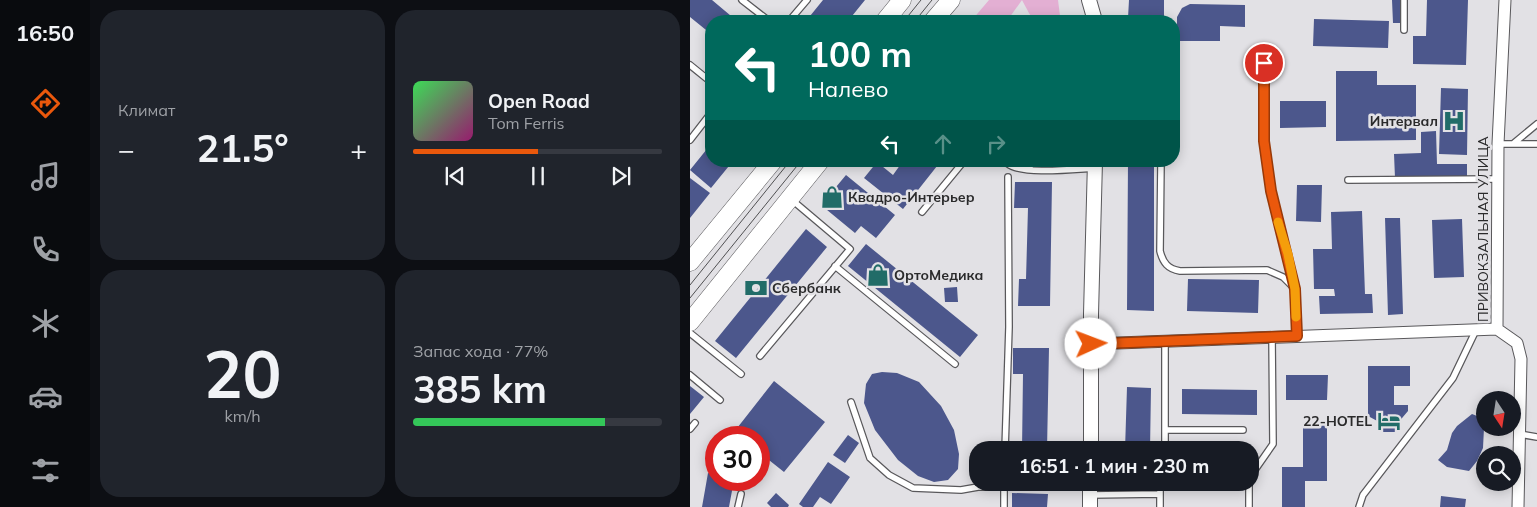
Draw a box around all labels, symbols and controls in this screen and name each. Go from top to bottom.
text: 16:50 [16,19,74,47]
text: 100 m [808,32,912,76]
icon: left [725,35,790,100]
pin [1243,42,1285,84]
icon: arrive [1250,49,1278,77]
text: Налево [808,75,888,103]
icon: directions [28,86,63,121]
text: Open Road [488,89,590,113]
text: Климат [118,100,175,120]
hospital icon: Интервал [1441,108,1467,134]
place label: Интервал [1370,112,1438,130]
text: Tom Ferris [488,113,565,133]
text: 21.5° [196,124,289,172]
icon: left [876,130,904,158]
icon: ahead [929,130,957,158]
icon: right [982,130,1010,158]
text: − [118,132,135,167]
text: + [350,132,367,167]
street label: ПРИВОКЗАЛЬНАЯ УЛИЦА [1474,135,1492,322]
icon: music [28,159,63,194]
icon: previous [441,162,469,190]
icon: pause [524,162,552,190]
icon: next [607,162,635,190]
shop icon: Квадро-Интерьер [819,184,845,210]
place label: Квадро-Интерьер [848,188,975,206]
icon: phone [28,232,63,267]
shop icon: ОртоМедика [865,262,891,288]
place label: ОртоМедика [894,266,983,284]
bank icon: Сбербанк [743,275,769,301]
place label: Сбербанк [772,279,842,297]
icon: climate [28,306,63,341]
position arrow [1064,317,1116,369]
text: 20 [203,333,282,414]
text: Запас хода · 77% [413,341,548,361]
text: 385 km [413,365,547,413]
icon: car [28,379,63,414]
north arrow [1476,391,1521,436]
map controls [1476,391,1521,491]
text: km/h [224,406,261,426]
hotel icon: 22-HOTEL [1376,408,1402,434]
place label: 22-HOTEL [1303,412,1372,430]
speed limit sign: 30 [705,426,770,491]
button: search [1476,446,1521,491]
icon: filters [28,453,63,488]
text: 16:51 · 1 мин · 230 m [1019,454,1209,478]

